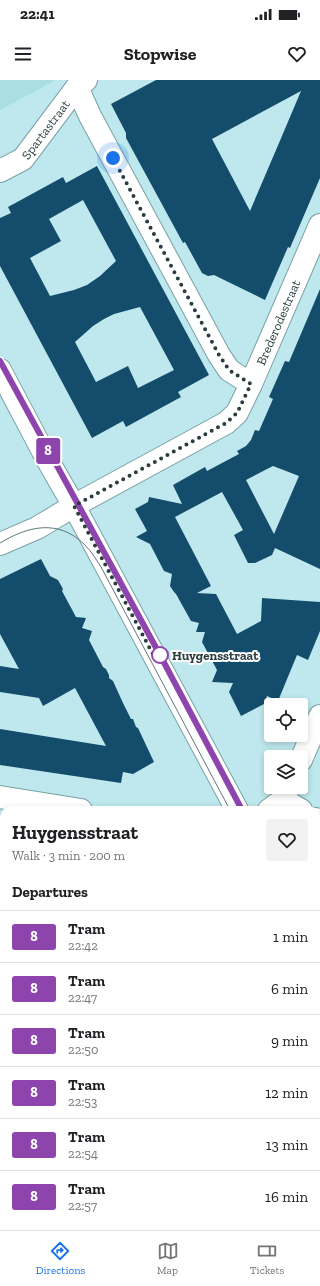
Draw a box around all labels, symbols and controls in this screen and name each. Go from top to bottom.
text: 22:41 [20,5,54,23]
icon: menu [12,43,34,65]
text: Stopwise [124,43,196,65]
icon: heart [286,43,308,65]
street label: Spartastraat [18,97,72,162]
your location [103,148,123,168]
street label: Brederodestraat [253,277,303,367]
line badge: 8 [35,438,61,464]
text: 8 [44,442,52,459]
marker: Huygensstraat [151,646,169,664]
place label: Huygensstraat [172,648,259,663]
map controls [264,698,308,794]
button: locate [264,698,308,742]
button: layers [264,750,308,794]
button: heart [266,819,308,861]
text: Huygensstraat [12,821,138,844]
text: Walk · 3 min · 200 m [12,848,125,863]
text: Departures [12,883,88,901]
text: Tram [68,920,105,938]
text: 8 [30,928,38,945]
text: 1 min [273,928,308,946]
text: 22:42 [68,938,98,953]
text: Tram [68,972,105,990]
text: 8 [30,980,38,997]
text: 6 min [271,980,308,998]
text: 22:47 [68,990,97,1005]
text: Tram [68,1024,105,1042]
text: 8 [30,1032,38,1049]
text: 9 min [271,1032,308,1050]
text: 22:50 [68,1042,98,1057]
text: Tram [68,1076,105,1094]
text: 8 [30,1084,38,1101]
text: 12 min [265,1084,308,1102]
text: 22:53 [68,1094,97,1109]
text: Tram [68,1128,105,1146]
text: 8 [30,1136,38,1153]
text: 13 min [266,1136,308,1154]
text: 22:54 [68,1146,98,1161]
text: Tram [68,1180,105,1198]
text: 8 [30,1188,38,1205]
text: 16 min [265,1188,308,1206]
text: 22:57 [68,1198,97,1213]
tab: Directions [36,1240,85,1277]
tab: Map [157,1240,179,1277]
tab: Tickets [250,1240,284,1277]

